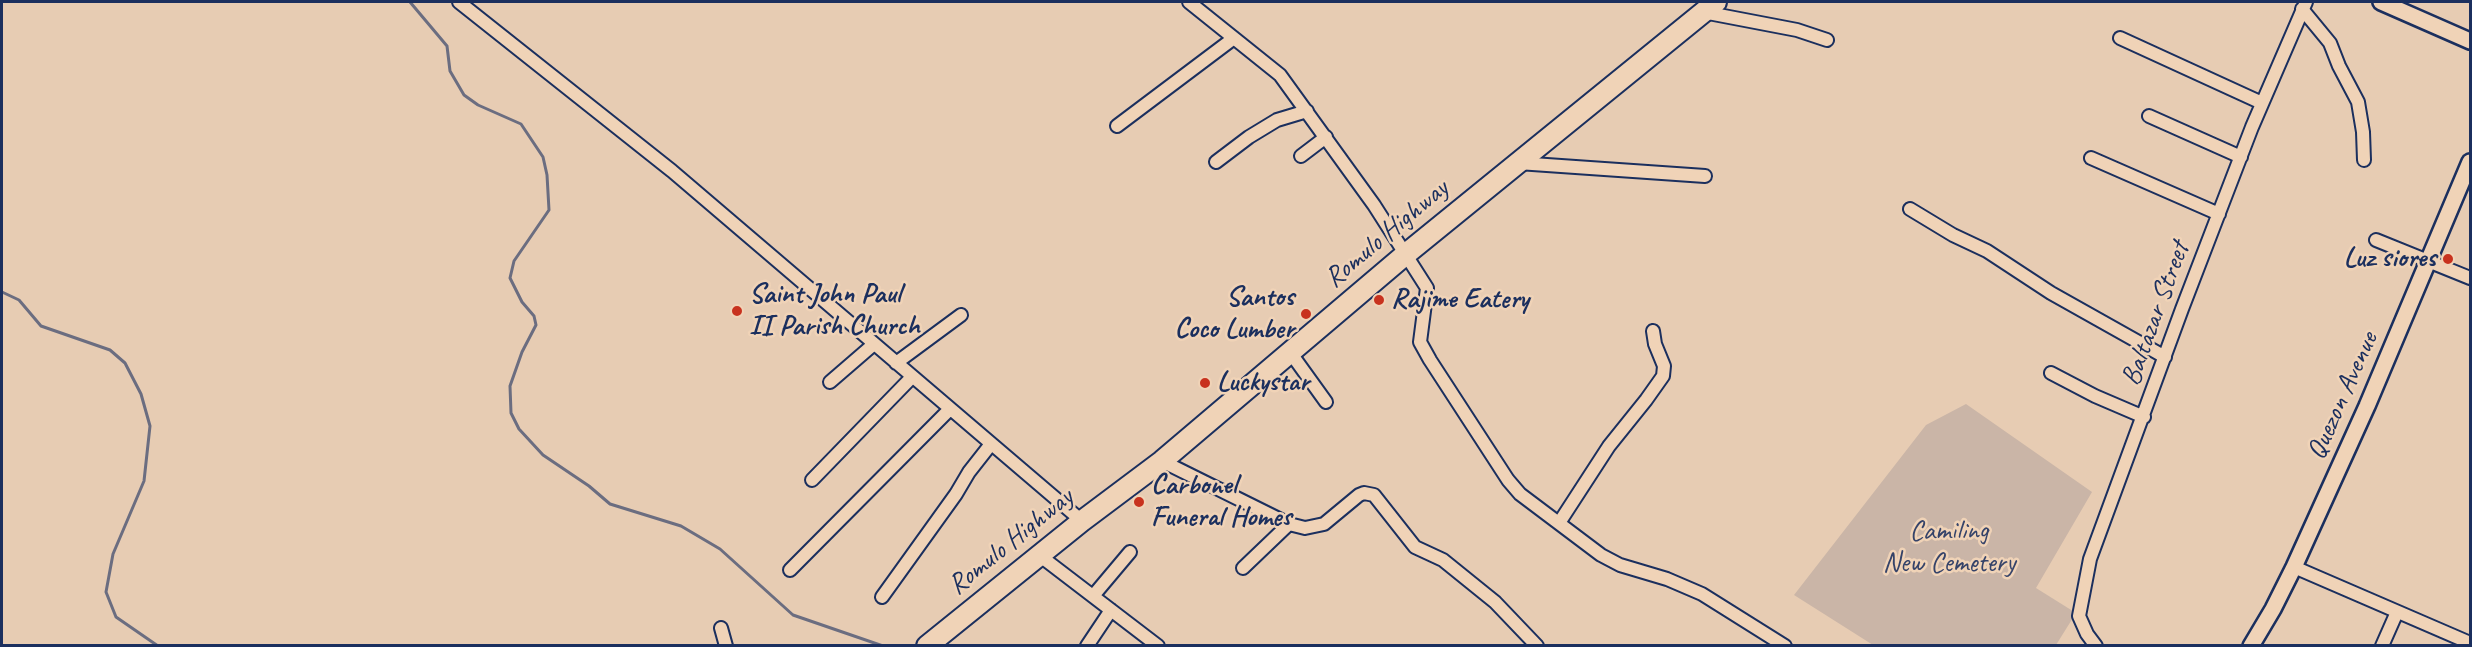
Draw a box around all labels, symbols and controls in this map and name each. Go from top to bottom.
street label: Romulo Highway [1318,173,1456,295]
street label: Baltazar Street [2115,238,2197,390]
place label: Luz siores [2344,242,2436,276]
marker: Luz siores [2441,252,2455,266]
place label: Saint John Paul II Parish Church [749,278,920,344]
place label: Santos Coco Lumber [1174,281,1294,347]
place label: Rajime Eatery [1391,283,1529,317]
marker: Rajime Eatery [1372,293,1386,307]
marker: Saint John Paul II Parish Church [730,304,744,318]
marker: Santos Coco Lumber [1299,307,1313,321]
street label: Quezon Avenue [2300,327,2386,465]
place label: Luckystar [1217,366,1309,400]
marker: Luckystar [1198,376,1212,390]
place label: Carbonel Funeral Homes [1151,469,1291,535]
street label: Romulo Highway [942,481,1080,603]
marker: Carbonel Funeral Homes [1132,495,1146,509]
park label: Camiling New Cemetery [1883,515,2015,581]

